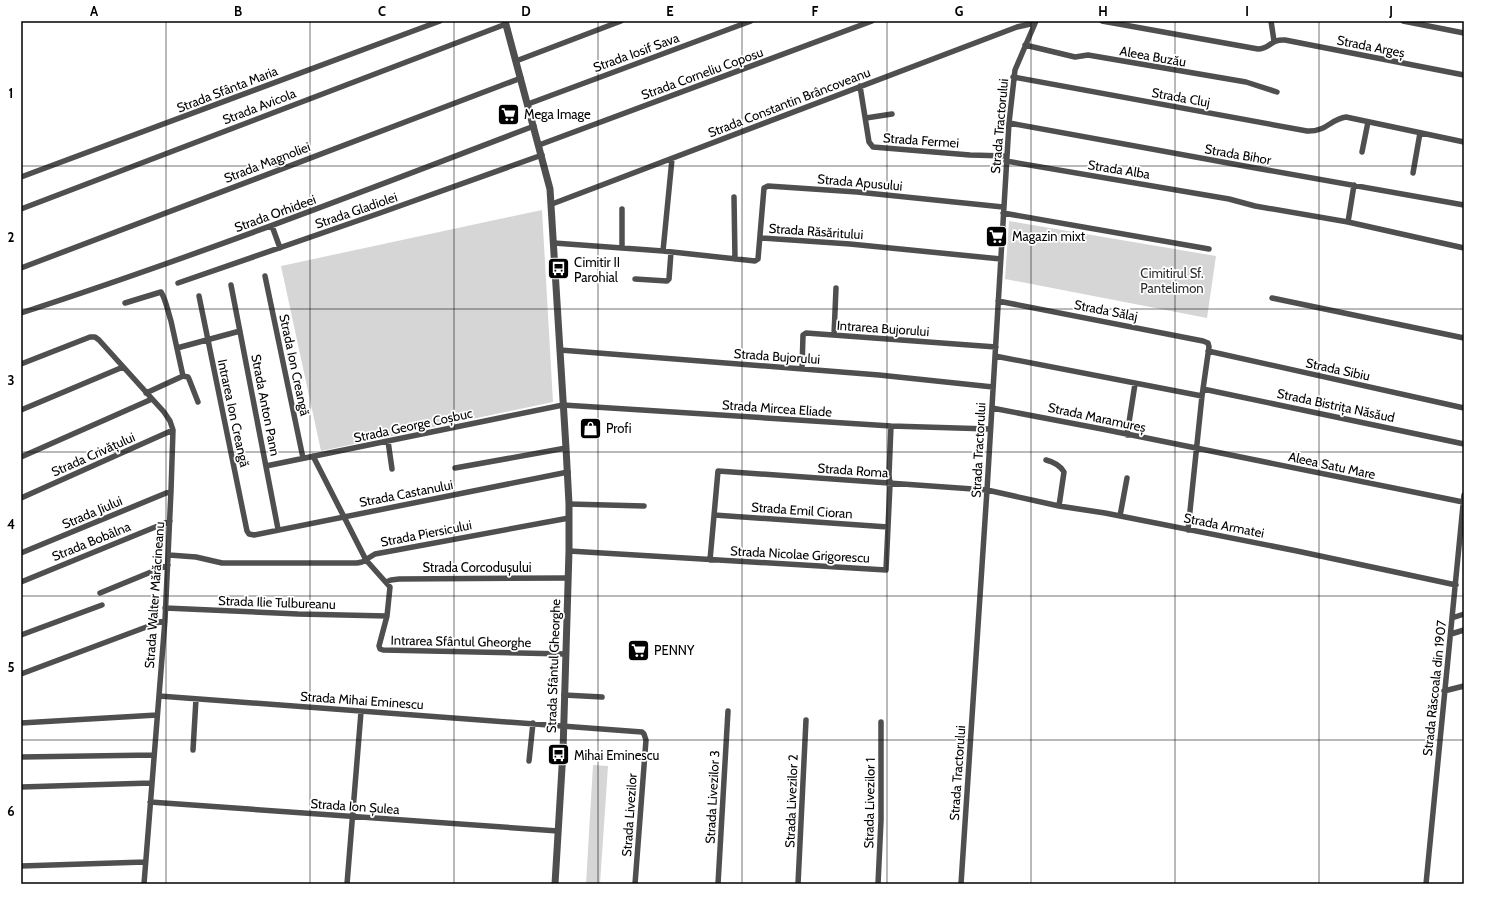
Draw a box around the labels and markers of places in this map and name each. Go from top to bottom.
supermarket icon: Mega Image [495,101,521,127]
place label: Mega Image [524,106,591,122]
supermarket icon: Magazin mixt [983,223,1009,249]
place label: Magazin mixt [1012,228,1086,244]
place label: Cimitir II Parohial [574,254,620,285]
bus stop icon: Cimitir II Parohial [545,256,571,282]
shop icon: Profi [578,415,604,441]
place label: Profi [606,420,631,436]
supermarket icon: PENNY [626,637,652,663]
place label: PENNY [654,642,695,658]
bus stop icon: Mihai Eminescu [545,742,571,768]
place label: Mihai Eminescu [574,747,660,763]

